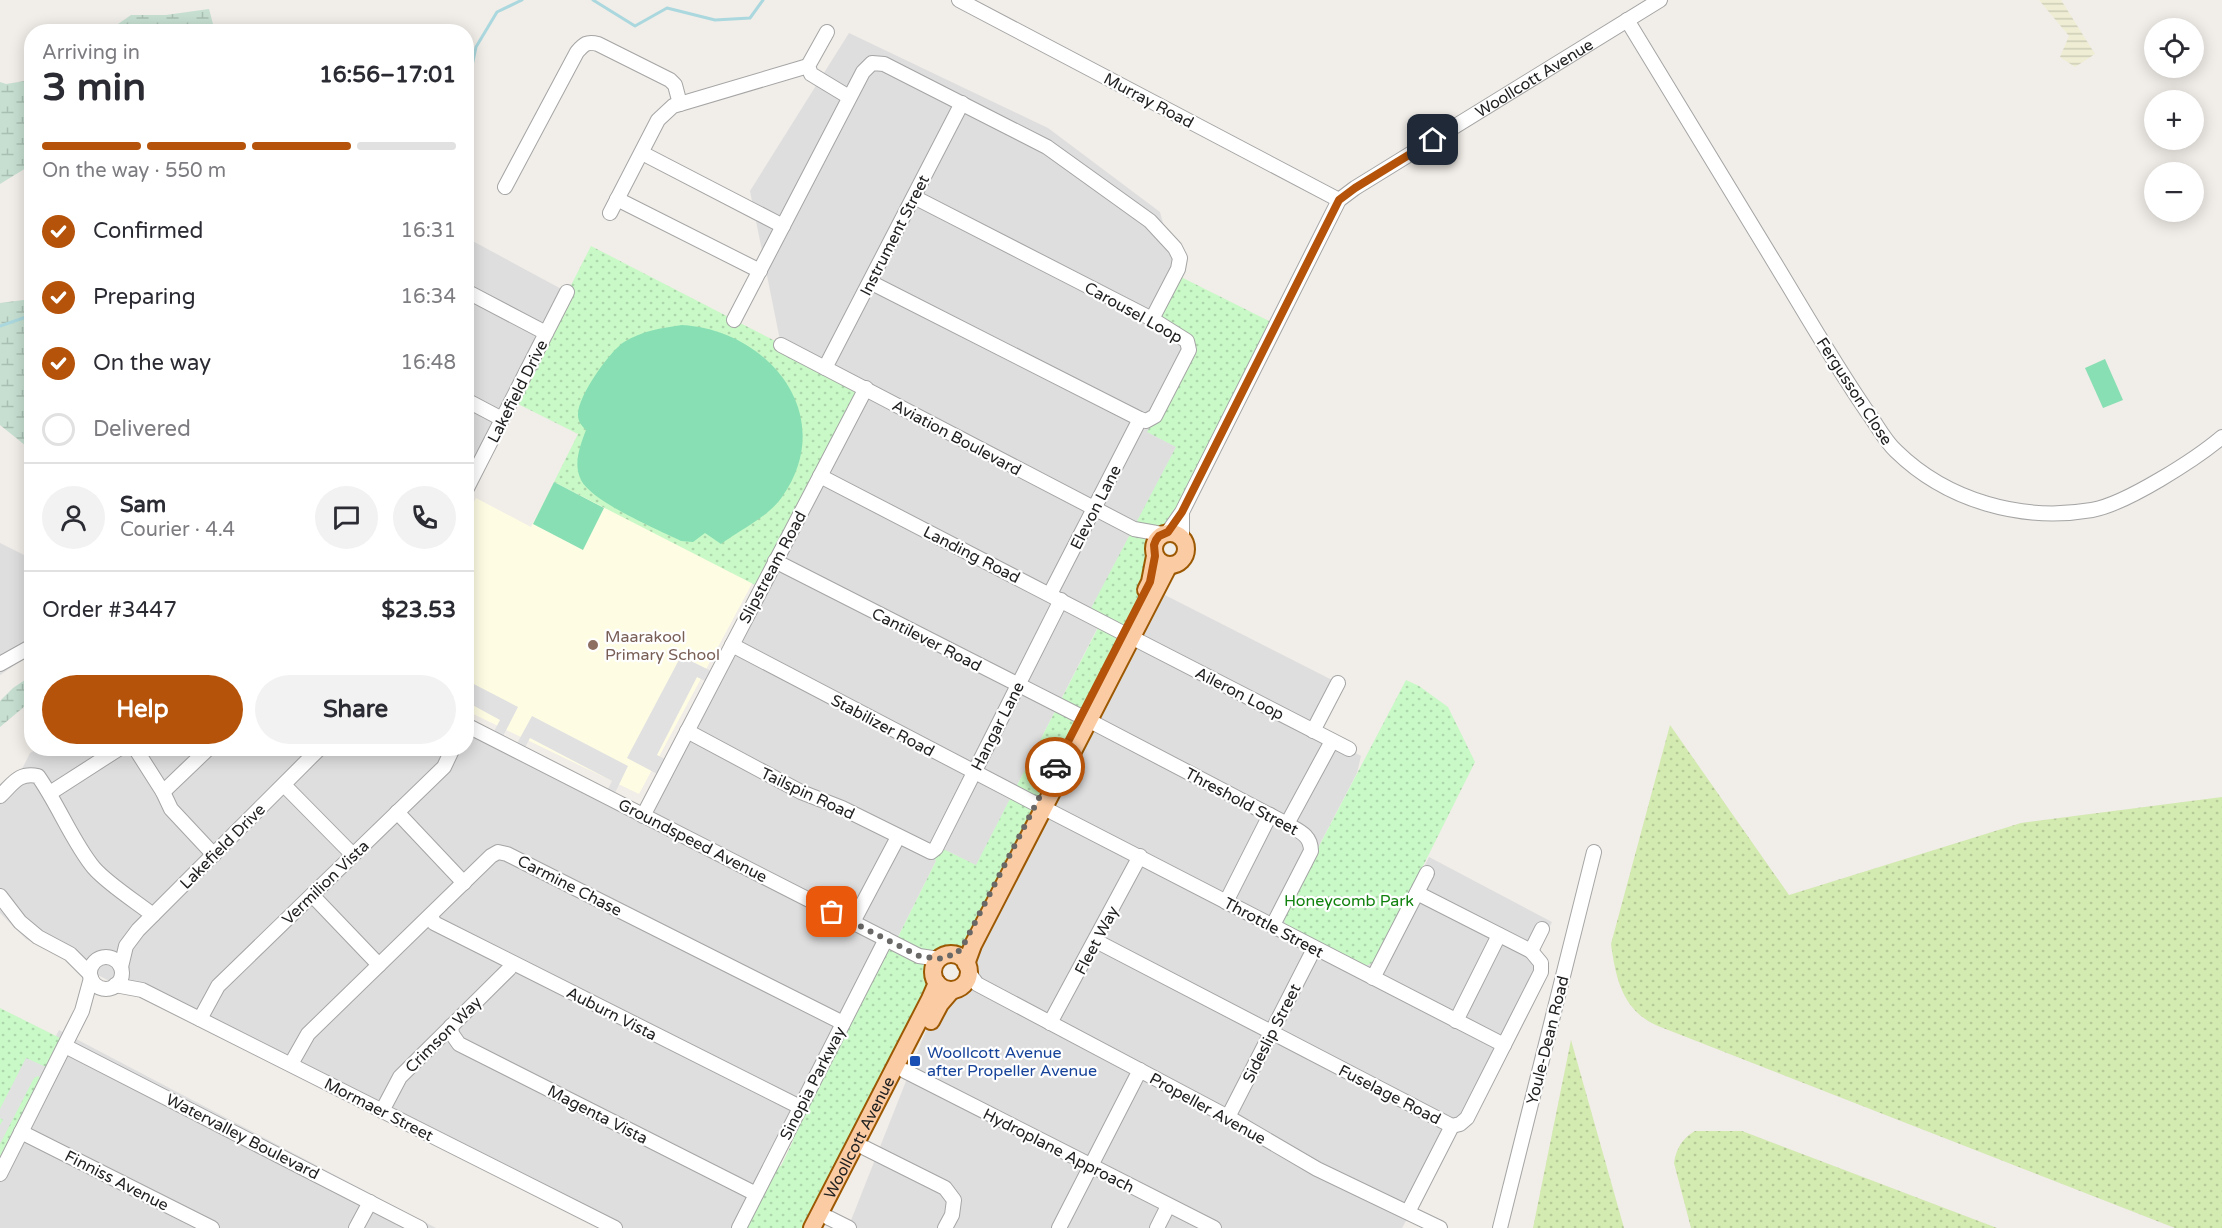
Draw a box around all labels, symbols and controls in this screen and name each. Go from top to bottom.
map controls [2144,18,2204,222]
button: locate [2144,18,2204,78]
street label: Woollcott Avenue [1472,35,1597,122]
text: Arriving in [42,41,140,65]
text: 16:56–17:01 [319,62,456,88]
text: 3 min [42,64,146,111]
street label: Murray Road [1100,69,1197,133]
button: + [2144,90,2204,150]
pin [1407,114,1458,165]
icon: home [1416,123,1449,156]
text: On the way · 550 m [42,159,226,183]
button: − [2144,162,2204,222]
street label: Instrument Street [856,172,934,299]
icon: check [42,215,75,248]
text: Confirmed [93,218,203,244]
text: 16:31 [401,219,456,243]
street label: Carousel Loop [1081,278,1186,348]
icon: check [42,281,75,314]
text: Preparing [93,284,196,310]
text: 16:34 [401,285,456,309]
street label: Fergusson Close [1812,334,1896,449]
street label: Lakefield Drive [483,337,552,446]
icon: check [42,347,75,380]
text: On the way [93,350,211,376]
text: 16:48 [401,351,456,375]
street label: Aviation Boulevard [889,395,1024,480]
text: Delivered [93,416,191,442]
street label: Elevon Lane [1066,462,1126,553]
button: person [42,486,105,549]
button: chat [315,486,378,549]
button: phone [393,486,456,549]
text: Sam [120,492,166,518]
street label: Slipstream Road [735,508,811,627]
text: Courier · 4.4 [120,518,235,542]
street label: Landing Road [920,522,1023,588]
text: Order #3447 [42,597,177,623]
text: $23.53 [381,597,456,623]
street label: Cantilever Road [868,604,985,676]
place label: Maarakool Primary School [605,627,720,665]
marker: Maarakool Primary School [586,638,600,652]
street label: Aileron Loop [1192,663,1287,725]
button: Help [42,675,243,744]
button: Share [255,675,456,744]
street label: Hangar Lane [967,679,1029,774]
street label: Stabilizer Road [827,690,938,762]
courier [1025,737,1085,797]
icon: car [1039,751,1072,784]
street label: Tailspin Road [757,763,858,824]
street label: Threshold Street [1181,764,1302,840]
street label: Groundspeed Avenue [615,795,770,887]
street label: Lakefield Drive [176,800,270,894]
street label: Vermilion Vista [278,836,373,929]
street label: Carmine Chase [514,851,625,921]
pin [806,886,857,937]
park label: Honeycomb Park [1284,891,1414,911]
street label: Throttle Street [1220,893,1327,963]
icon: bag [815,895,848,928]
street label: Fleet Way [1070,902,1123,978]
street label: Youle-Dean Road [1522,974,1574,1107]
street label: Sideslip Street [1238,981,1305,1086]
street label: Auburn Vista [563,983,660,1045]
street label: Crimson Way [401,992,486,1077]
street label: Sinopia Parkway [776,1023,850,1144]
place label: Woollcott Avenue after Propeller Avenue [927,1043,1097,1081]
marker: Woollcott Avenue after Propeller Avenue [908,1054,922,1068]
street label: Fuselage Road [1335,1061,1444,1129]
street label: Propeller Avenue [1146,1069,1269,1149]
street label: Woollcott Avenue [820,1073,899,1202]
street label: Mormaer Street [321,1074,436,1146]
street label: Magenta Vista [544,1081,651,1149]
street label: Watervalley Boulevard [163,1090,323,1184]
street label: Hydroplane Approach [980,1104,1138,1198]
street label: Finniss Avenue [61,1146,172,1216]

